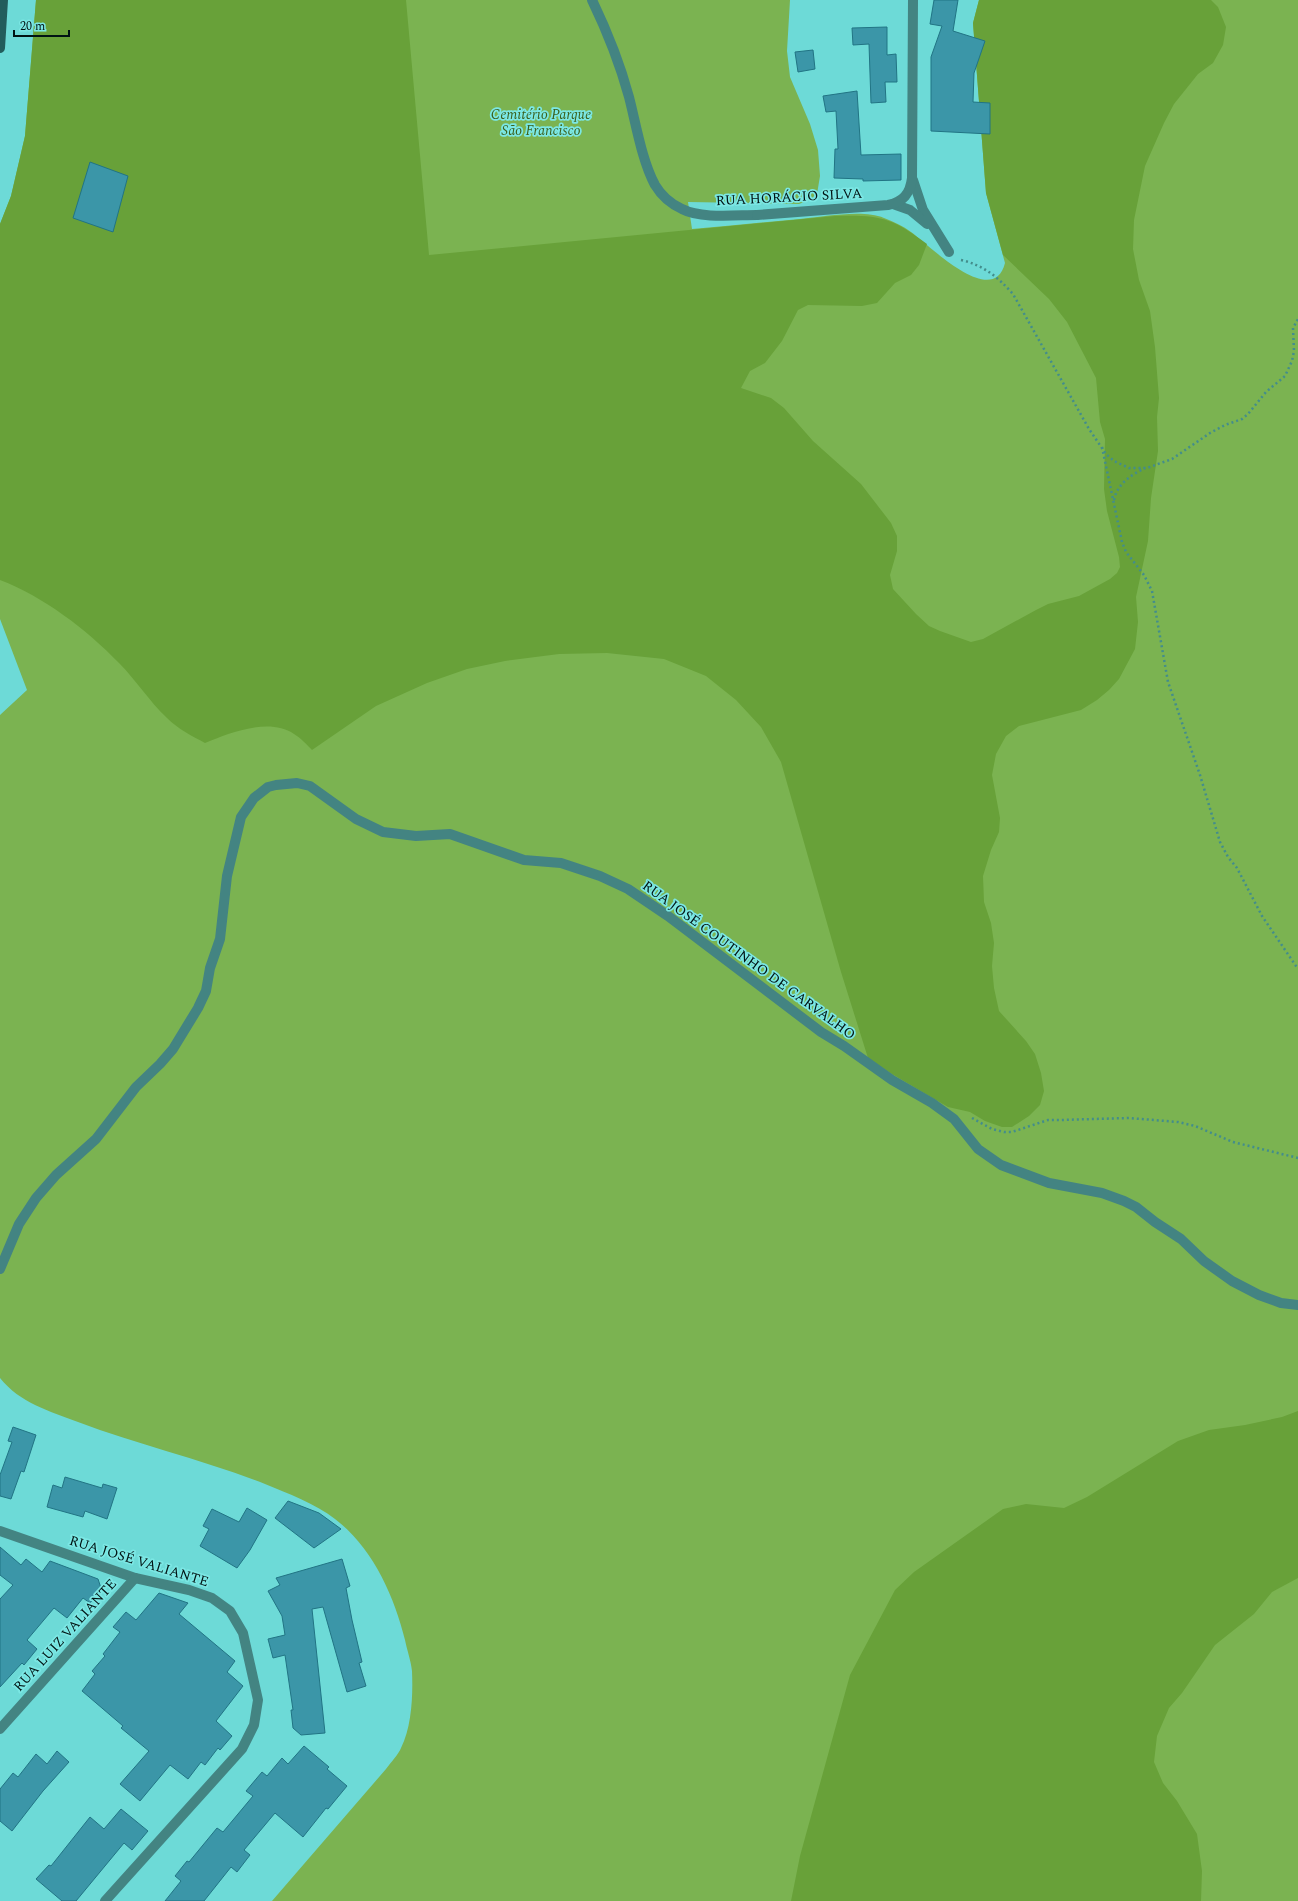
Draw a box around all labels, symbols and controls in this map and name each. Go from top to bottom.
scale bar [14,12,69,38]
text: 20 m [20,17,45,36]
park label: Cemitério Parque São Francisco [491,104,591,141]
street label: RUA HORÁCIO SILVA [715,183,863,211]
street label: RUA JOSÉ COUTINHO DE CARVALHO [638,875,860,1045]
street label: RUA JOSÉ VALIANTE [67,1530,211,1592]
street label: RUA LUIZ VALIANTE [8,1574,122,1696]

